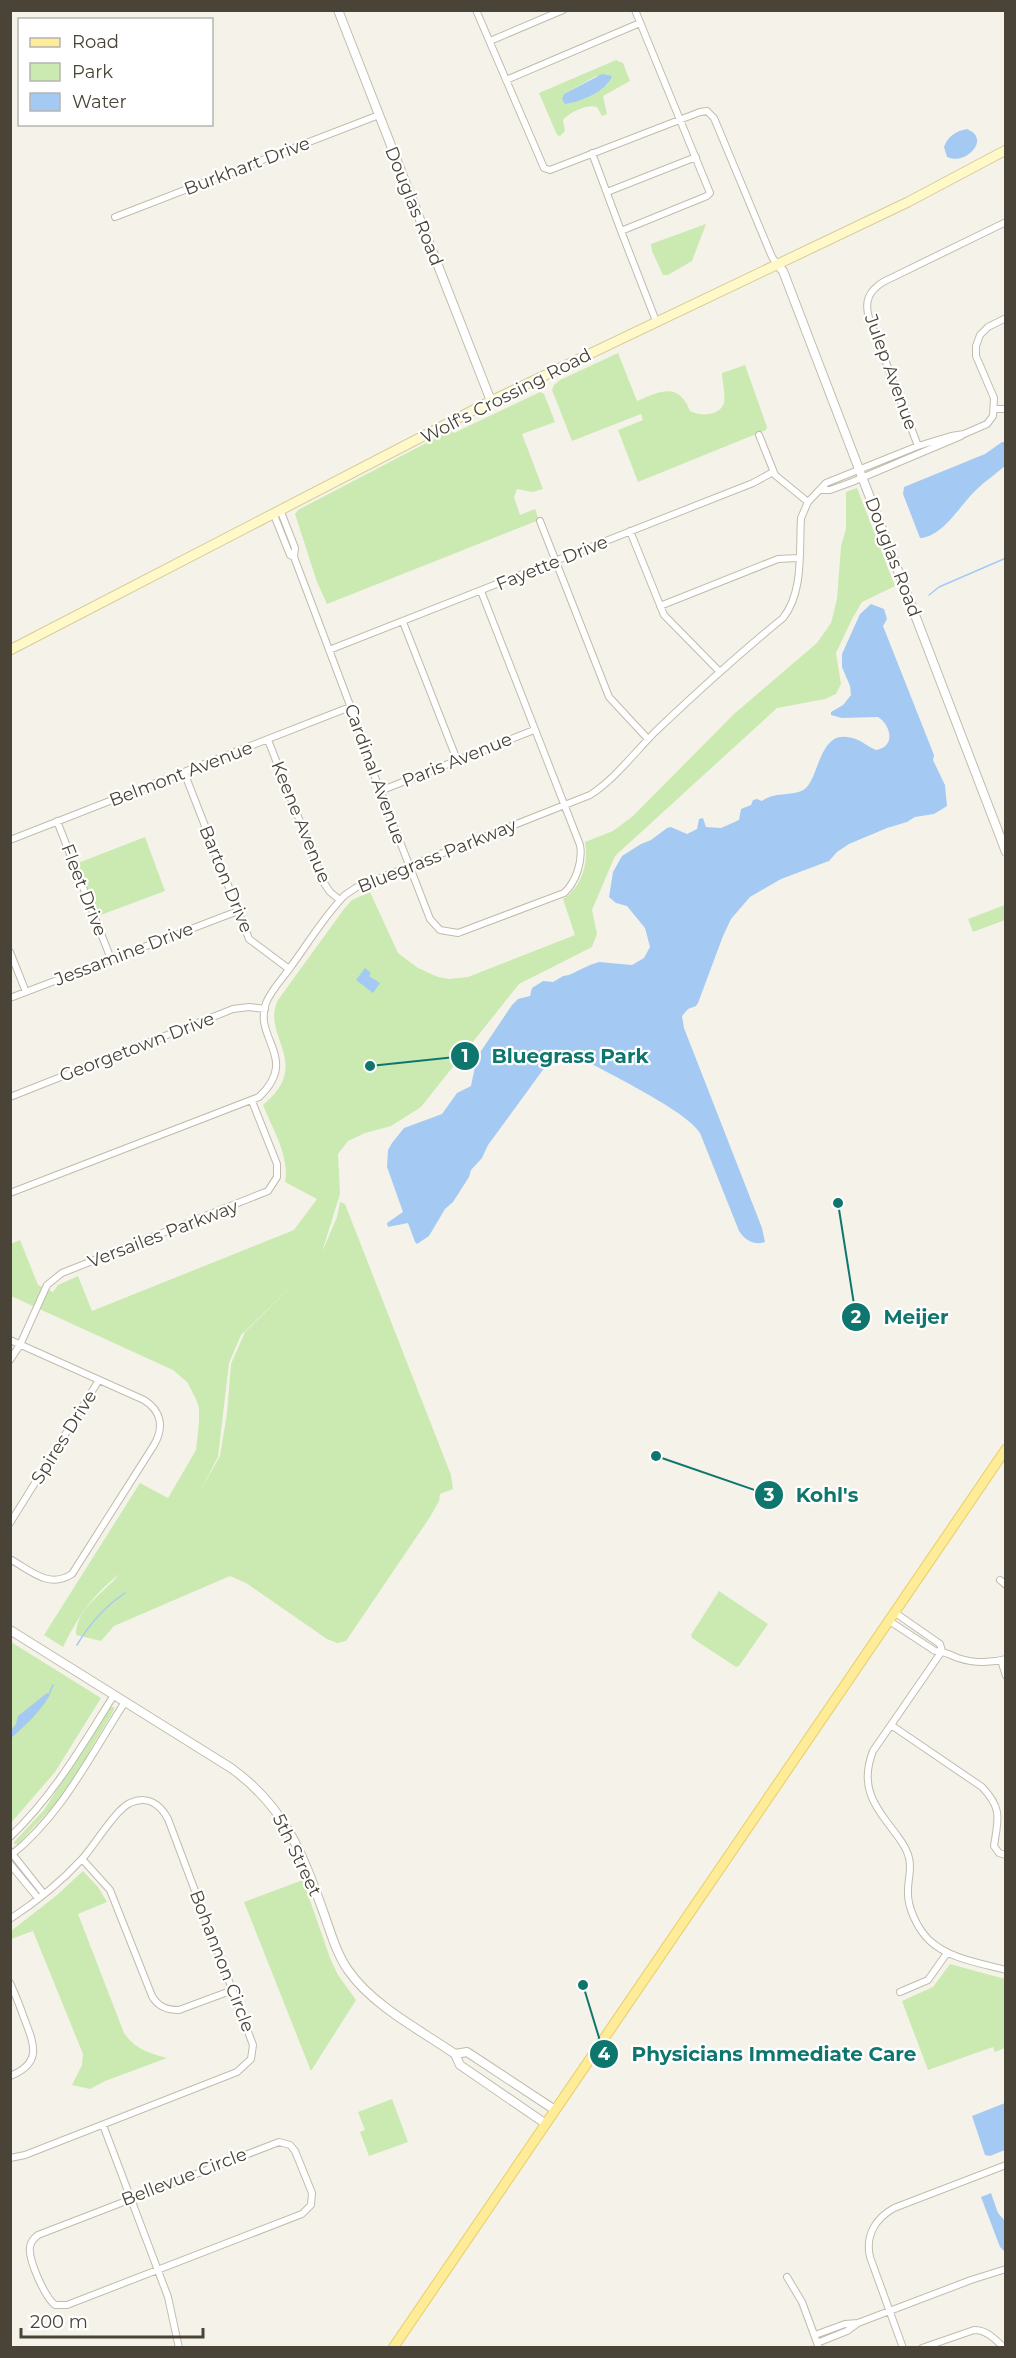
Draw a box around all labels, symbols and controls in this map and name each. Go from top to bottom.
legend [18,18,213,126]
text: Road [72,31,119,53]
text: Park [72,61,113,83]
text: Water [72,91,127,113]
street label: Burkhart Drive [181,132,313,200]
street label: Douglas Road [380,143,448,269]
street label: Julep Avenue [860,310,922,433]
street label: Wolf's Crossing Road [417,343,595,449]
street label: Douglas Road [860,494,926,620]
street label: Fayette Drive [493,531,611,595]
street label: Cardinal Avenue [339,701,411,847]
street label: Paris Avenue [399,728,515,792]
street label: Belmont Avenue [106,736,256,811]
street label: Keene Avenue [266,758,336,886]
street label: Bluegrass Parkway [354,814,520,898]
street label: Barton Drive [194,822,258,936]
street label: Fleet Drive [56,841,112,939]
street label: Jessamine Drive [51,917,197,991]
street label: Georgetown Drive [56,1007,218,1087]
callout: Bluegrass Park [450,1037,661,1075]
text: Bluegrass Park [491,1044,649,1068]
text: 1 [461,1045,469,1067]
street label: Versailes Parkway [85,1195,241,1273]
callout: Meijer [841,1298,960,1336]
text: Meijer [883,1305,949,1329]
text: 2 [851,1306,862,1328]
street label: Spires Drive [26,1386,102,1488]
callout: Kohl's [754,1476,870,1514]
text: Kohl's [796,1483,859,1507]
text: 3 [763,1484,775,1506]
street label: 5th Street [268,1810,326,1900]
street label: Bohannon Circle [185,1887,259,2035]
callout: Physicians Immediate Care [589,2035,928,2073]
text: Physicians Immediate Care [632,2042,916,2066]
text: 4 [598,2043,611,2065]
street label: Bellevue Circle [118,2143,250,2211]
scale bar [21,2301,202,2339]
text: 200 m [30,2311,88,2333]

